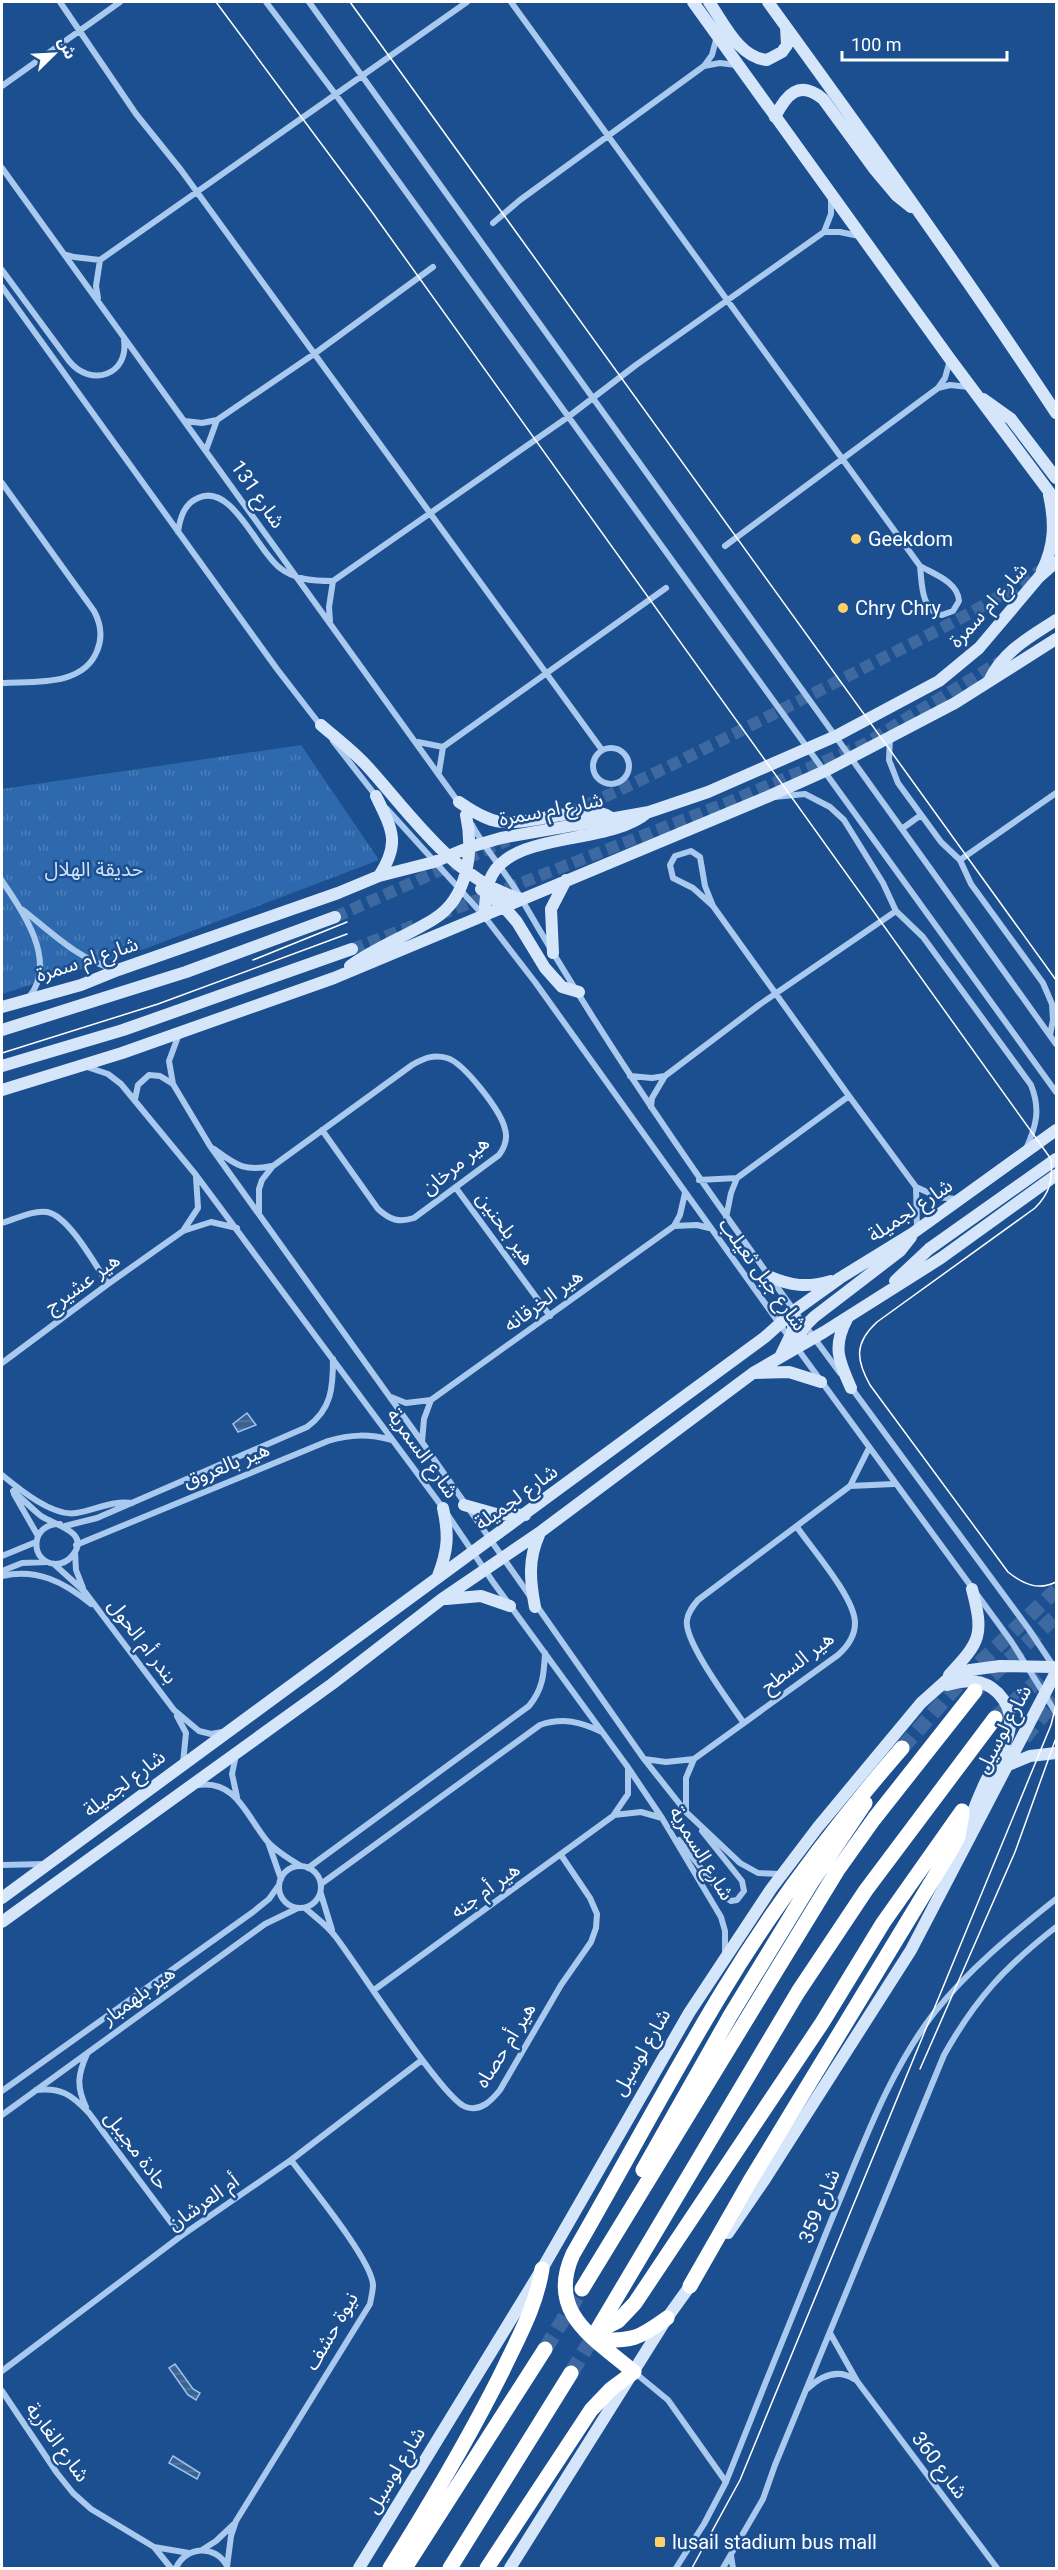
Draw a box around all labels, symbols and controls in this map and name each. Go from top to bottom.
north arrow [24,24,84,84]
scale bar [842,24,1007,62]
text: ش [54,34,80,62]
text: 100 m [851,34,902,55]
street label: شارع 131 [223,455,290,534]
place label: Geekdom [868,527,953,551]
marker: Geekdom [849,532,863,546]
street label: شارع ام سمرة [944,558,1035,654]
place label: Chry Chry [855,596,941,620]
marker: Chry Chry [836,601,850,615]
street label: شارع ام سمرة [497,787,606,834]
park label: حديقة الهلال [45,857,143,881]
street label: شارع ام سمرة [33,931,142,990]
street label: هير مرخان [416,1130,494,1200]
street label: شارع لجميلة [863,1173,958,1249]
street label: هير بلحنين [471,1187,541,1269]
street label: شارع جبل ثعيلب [712,1213,812,1337]
street label: هير عشيرج [40,1248,126,1321]
street label: هير الخرقانه [499,1263,587,1337]
street label: شارع السمرية [380,1403,464,1504]
street label: هير بالعروق [179,1437,273,1493]
street label: شارع لجميلة [470,1459,564,1538]
street label: بندر أم الحول [101,1594,183,1690]
street label: هير السطح [756,1626,840,1700]
street label: شارع لوسيل [970,1681,1039,1779]
street label: شارع لجميلة [78,1744,172,1824]
street label: شارع السمرية [662,1802,739,1906]
street label: هير أم جنه [446,1857,526,1926]
street label: هير بلهمبار [96,1960,179,2030]
street label: هير أم حصاه [469,1998,543,2094]
street label: شارع لوسيل [607,2004,678,2101]
street label: حادة مجيبل [100,2106,174,2194]
street label: شارع 359 [793,2165,847,2248]
street label: أم العرشان [162,2169,245,2238]
street label: نيوة حشف [299,2288,363,2374]
street label: شارع الغارية [19,2397,95,2488]
street label: شارع لوسيل [360,2423,433,2519]
street label: شارع 360 [905,2427,973,2505]
place label: lusail stadium bus mall [672,2530,877,2554]
marker: lusail stadium bus mall [653,2535,667,2549]

